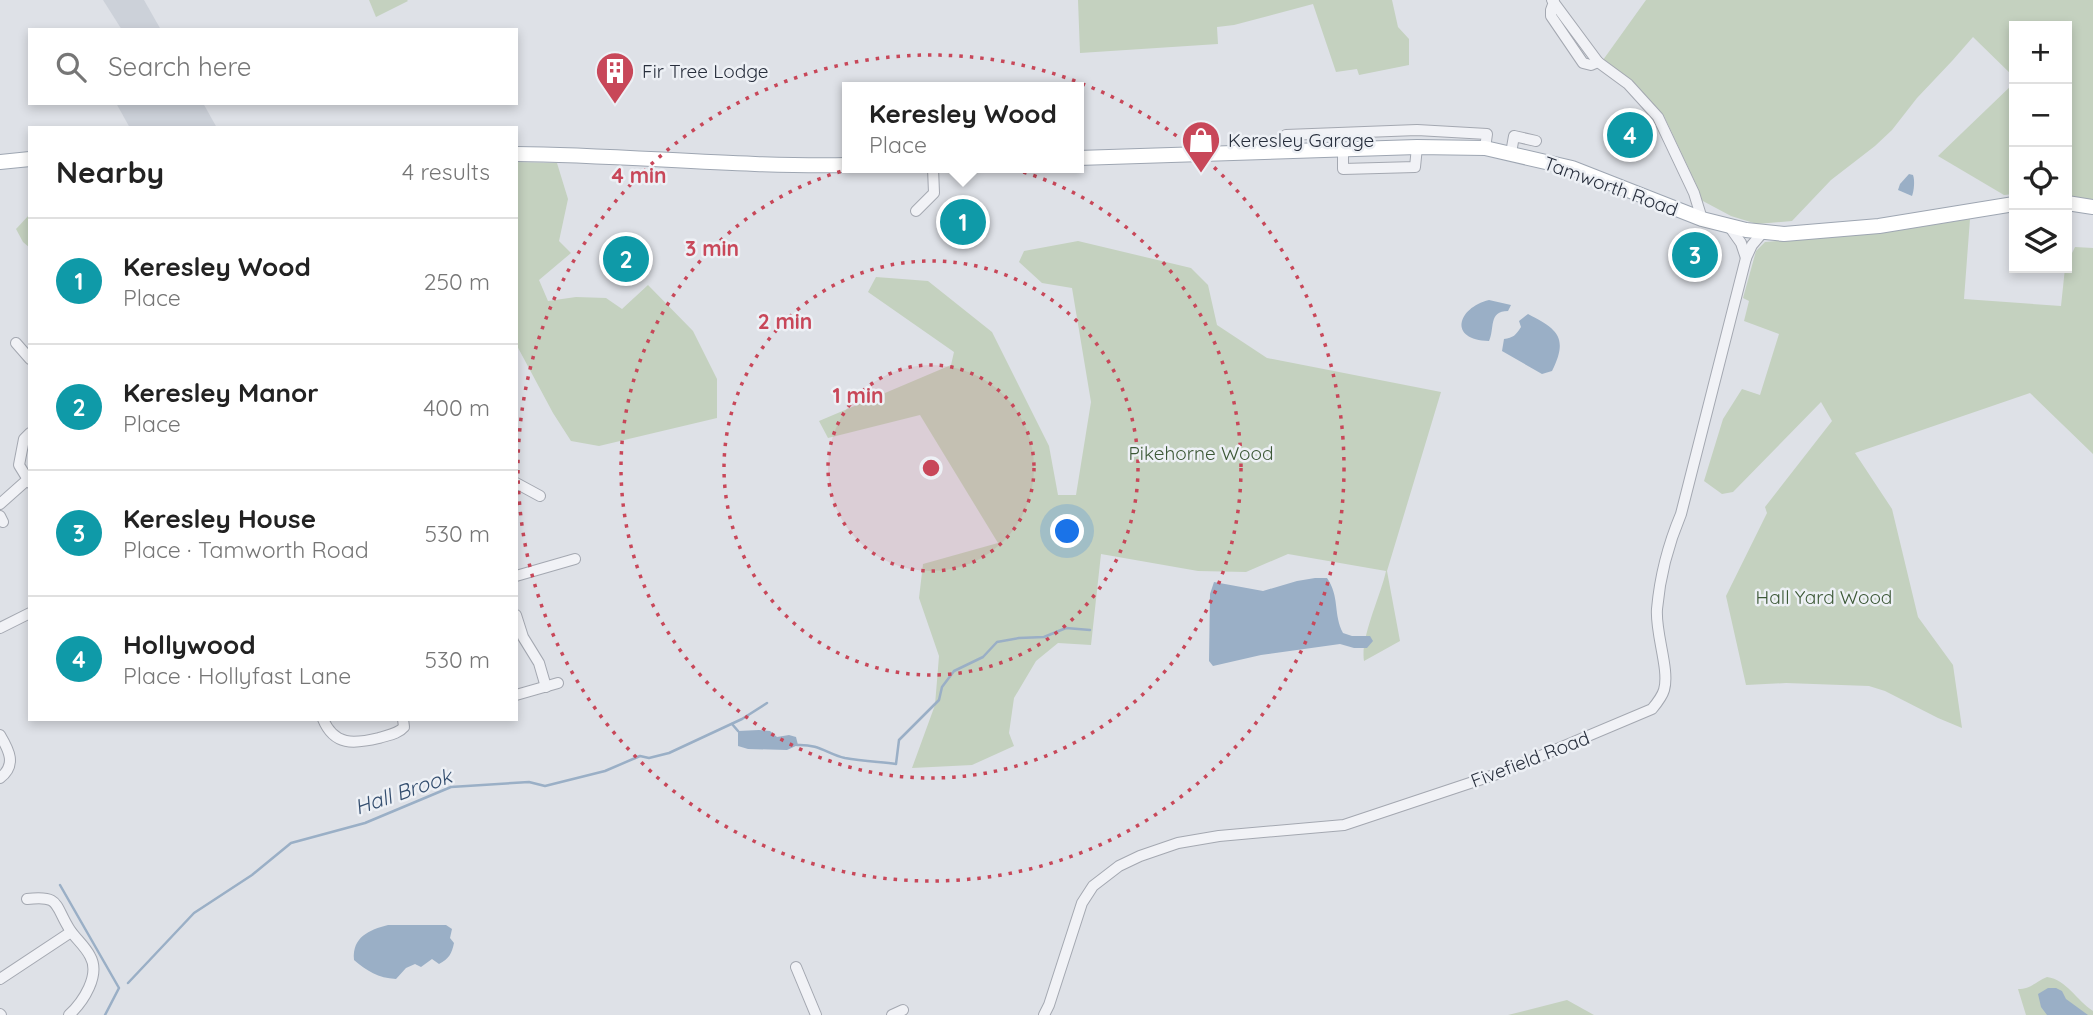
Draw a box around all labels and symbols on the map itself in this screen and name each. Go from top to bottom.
building icon: Fir Tree Lodge [594,50,636,105]
place label: Fir Tree Lodge [642,59,769,83]
pin: 4 [1607,109,1653,161]
shop icon: Keresley Garage [1180,119,1222,174]
place label: Keresley Garage [1228,128,1374,152]
street label: Tamworth Road [1541,151,1681,221]
text: 4 min [611,162,667,188]
pin: 1 [940,196,986,248]
pin: 3 [1672,229,1718,281]
pin: 2 [603,233,649,285]
text: 3 min [685,235,739,261]
text: 2 min [758,308,812,334]
text: 1 min [833,382,883,408]
park label: Pikehorne Wood [1129,441,1273,465]
centre of rings [919,456,943,480]
your location [1050,514,1084,548]
park label: Hall Yard Wood [1756,585,1892,609]
street label: Fivefield Road [1467,725,1593,793]
water label: Hall Brook [351,762,457,820]

